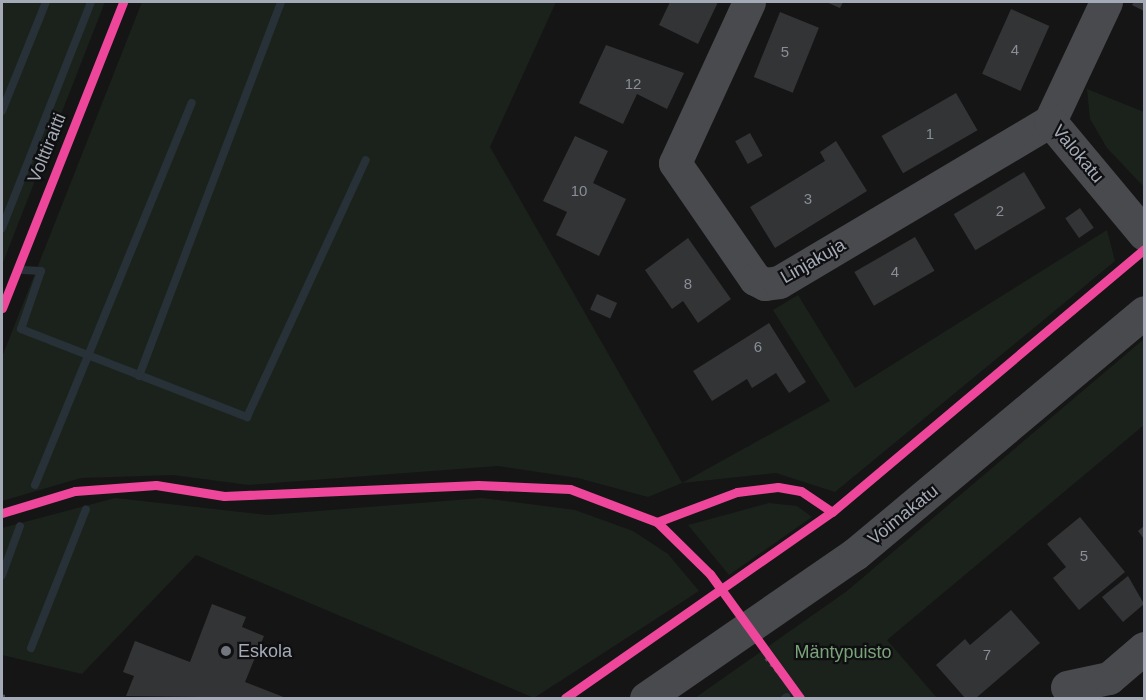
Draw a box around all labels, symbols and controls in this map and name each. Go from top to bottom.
house number: 4 [1011,41,1019,59]
house number: 5 [781,43,789,61]
house number: 12 [625,75,641,93]
street label: Volttiraitti [23,110,71,186]
street label: Valokatu [1048,121,1108,187]
house number: 1 [926,125,934,143]
house number: 10 [571,182,587,200]
house number: 3 [804,190,812,208]
house number: 2 [996,202,1004,220]
street label: Linjakuja [777,234,849,288]
house number: 4 [891,263,899,281]
house number: 8 [684,275,692,293]
house number: 6 [754,338,762,356]
street label: Voimakatu [864,480,942,550]
house number: 5 [1080,547,1088,565]
place label: Eskola [238,640,292,662]
park label: Mäntypuisto [794,641,892,663]
marker: Eskola [219,644,233,658]
house number: 7 [983,646,991,664]

